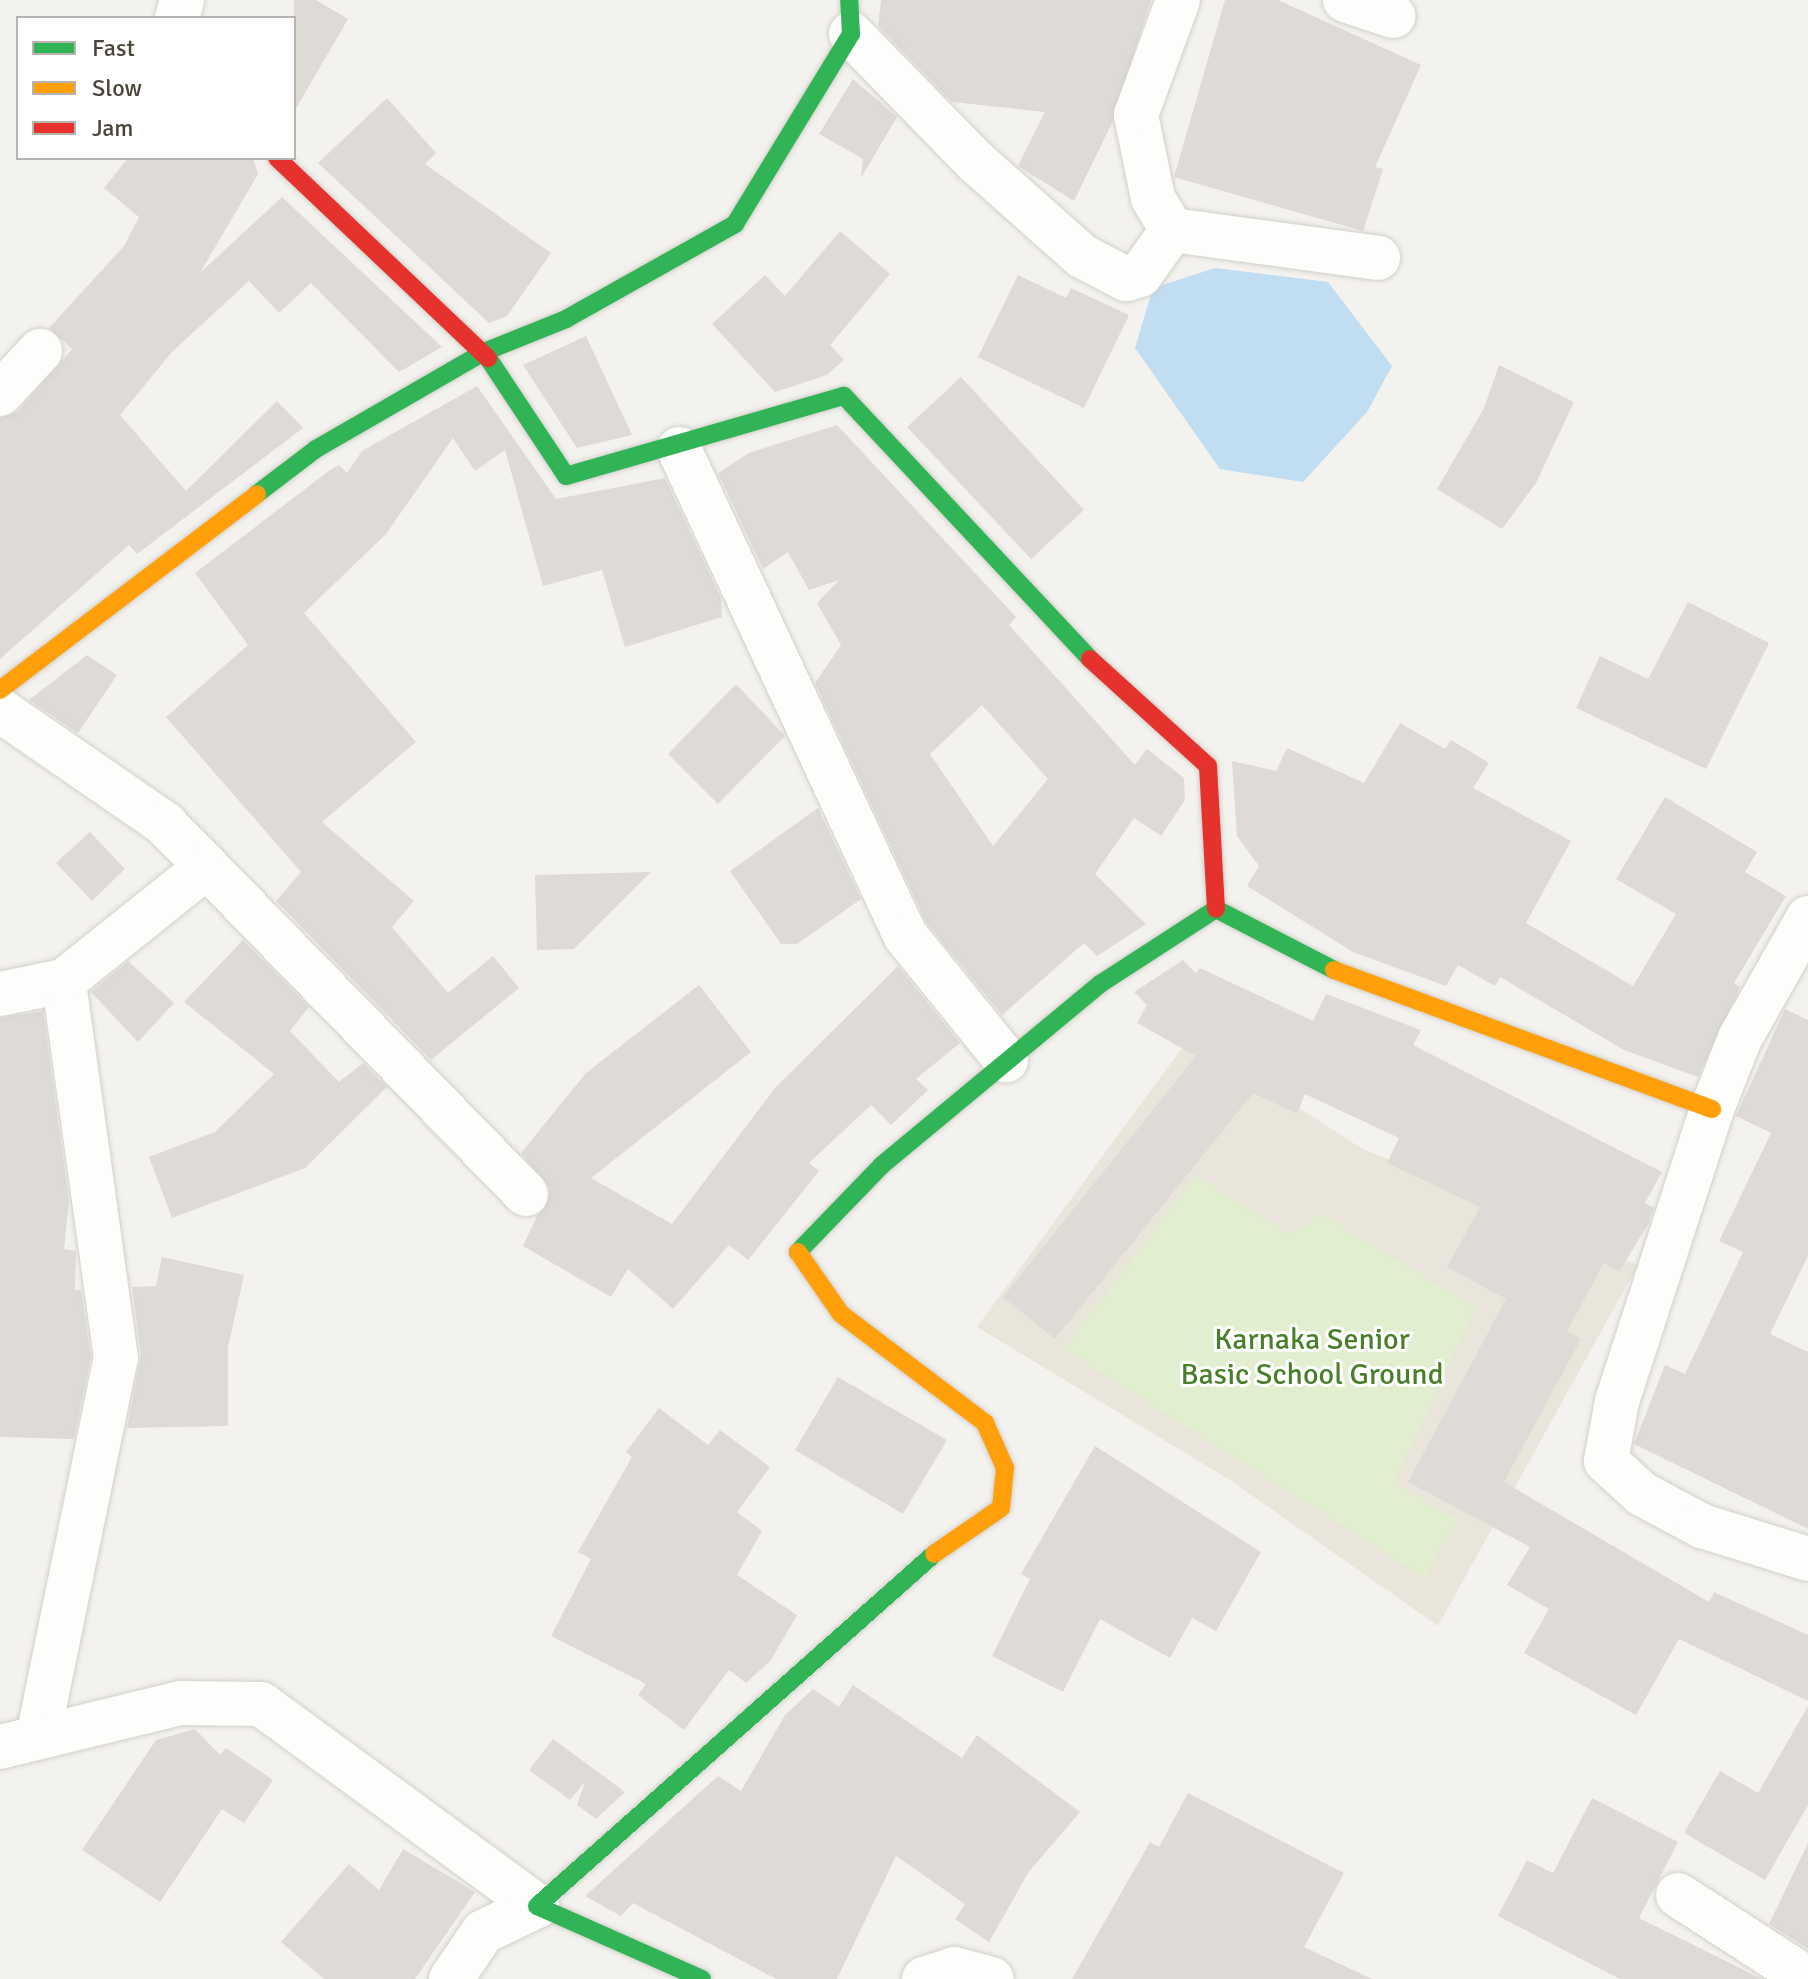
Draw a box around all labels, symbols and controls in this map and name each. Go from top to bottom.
legend [16,16,296,160]
text: Fast [92,33,135,63]
text: Slow [92,73,142,103]
text: Jam [92,113,133,143]
park label: Karnaka Senior Basic School Ground [1180,1322,1444,1392]

